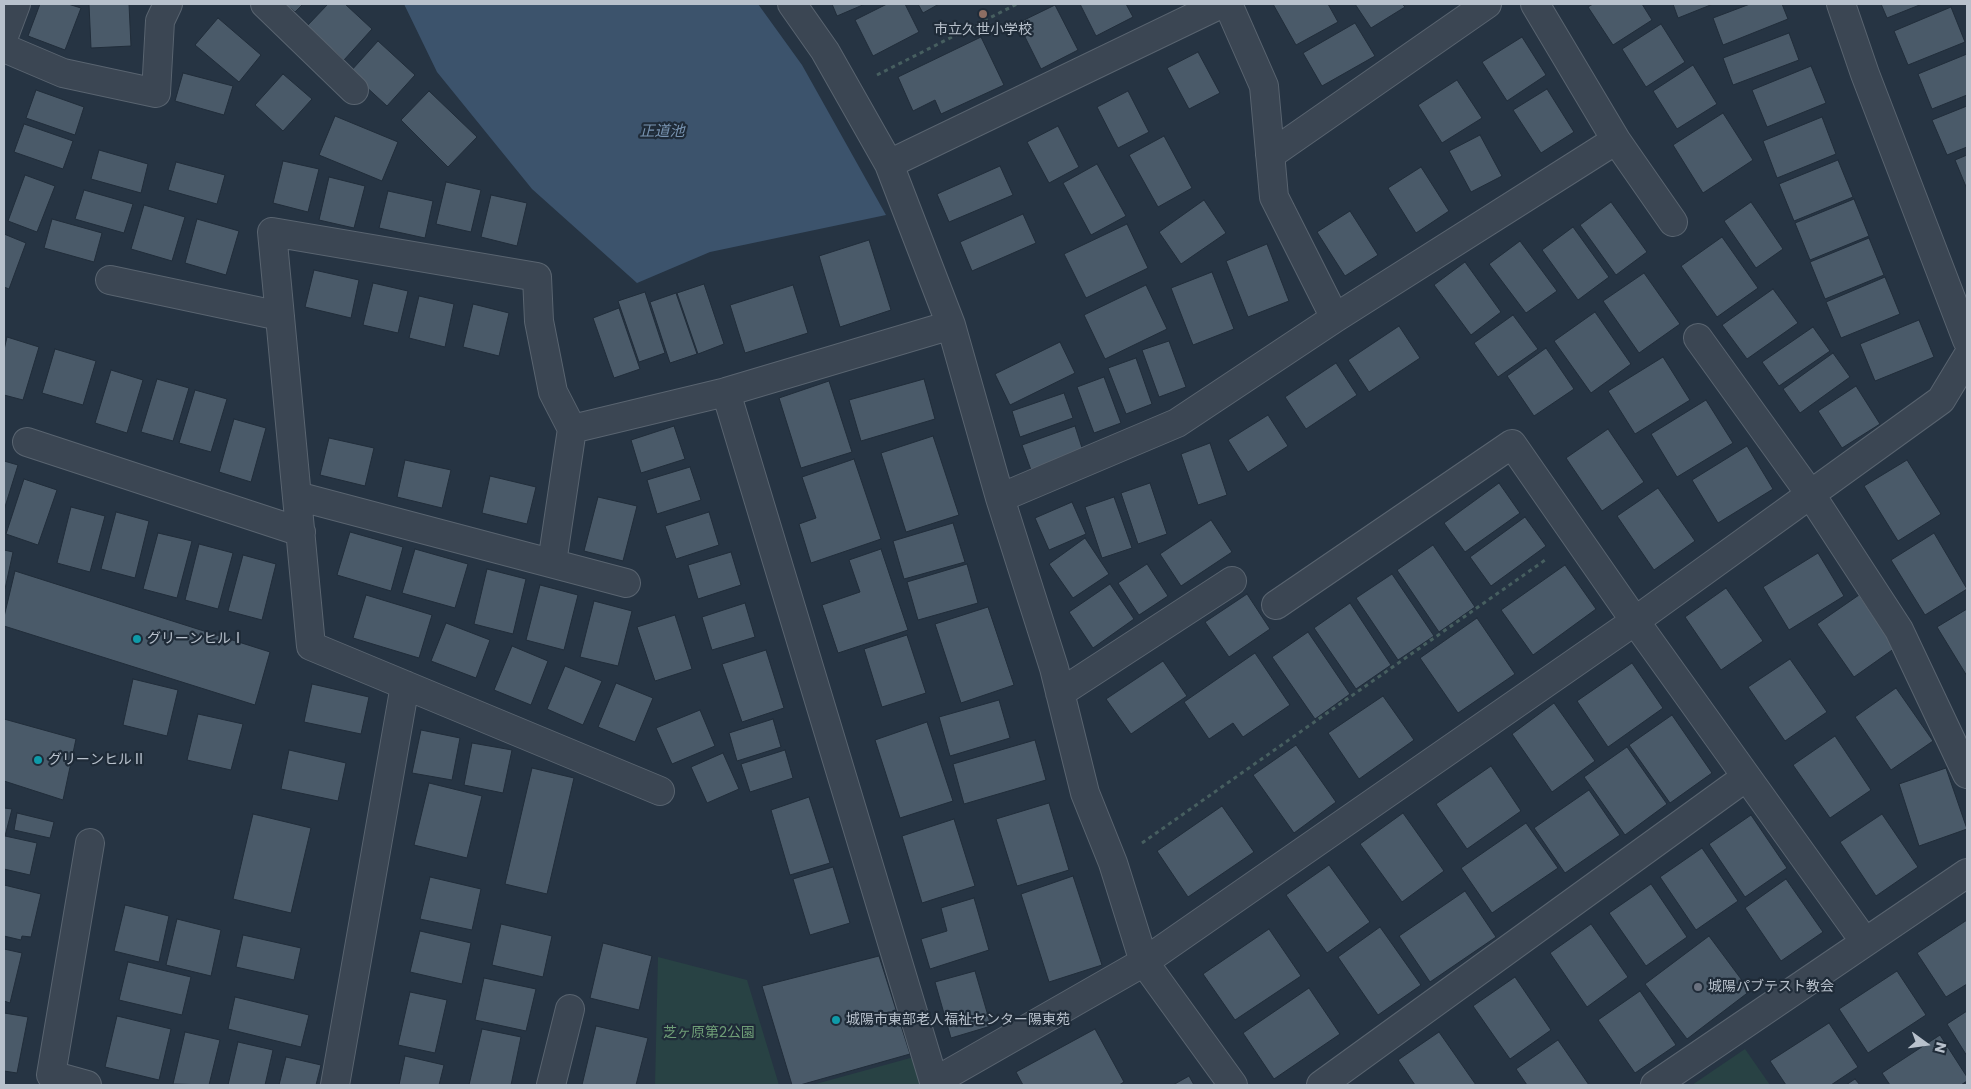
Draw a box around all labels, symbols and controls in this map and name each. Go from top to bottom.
marker: 市立久世小学校 [977,8,989,20]
place label: 市立久世小学校 [934,22,1032,38]
water label: 正道池 [640,123,684,141]
place label: グリーンヒルⅠ [147,631,245,647]
marker: グリーンヒルⅠ [131,633,143,645]
place label: グリーンヒルⅡ [48,752,146,768]
marker: グリーンヒルⅡ [32,754,44,766]
place label: 城陽パブテスト教会 [1708,979,1834,995]
marker: 城陽パブテスト教会 [1692,981,1704,993]
place label: 城陽市東部老人福祉センター陽東苑 [846,1012,1070,1028]
marker: 城陽市東部老人福祉センター陽東苑 [830,1014,842,1026]
north arrow [1901,1019,1951,1069]
park label: 芝ヶ原第2公園 [663,1025,755,1041]
text: N [1930,1040,1952,1055]

